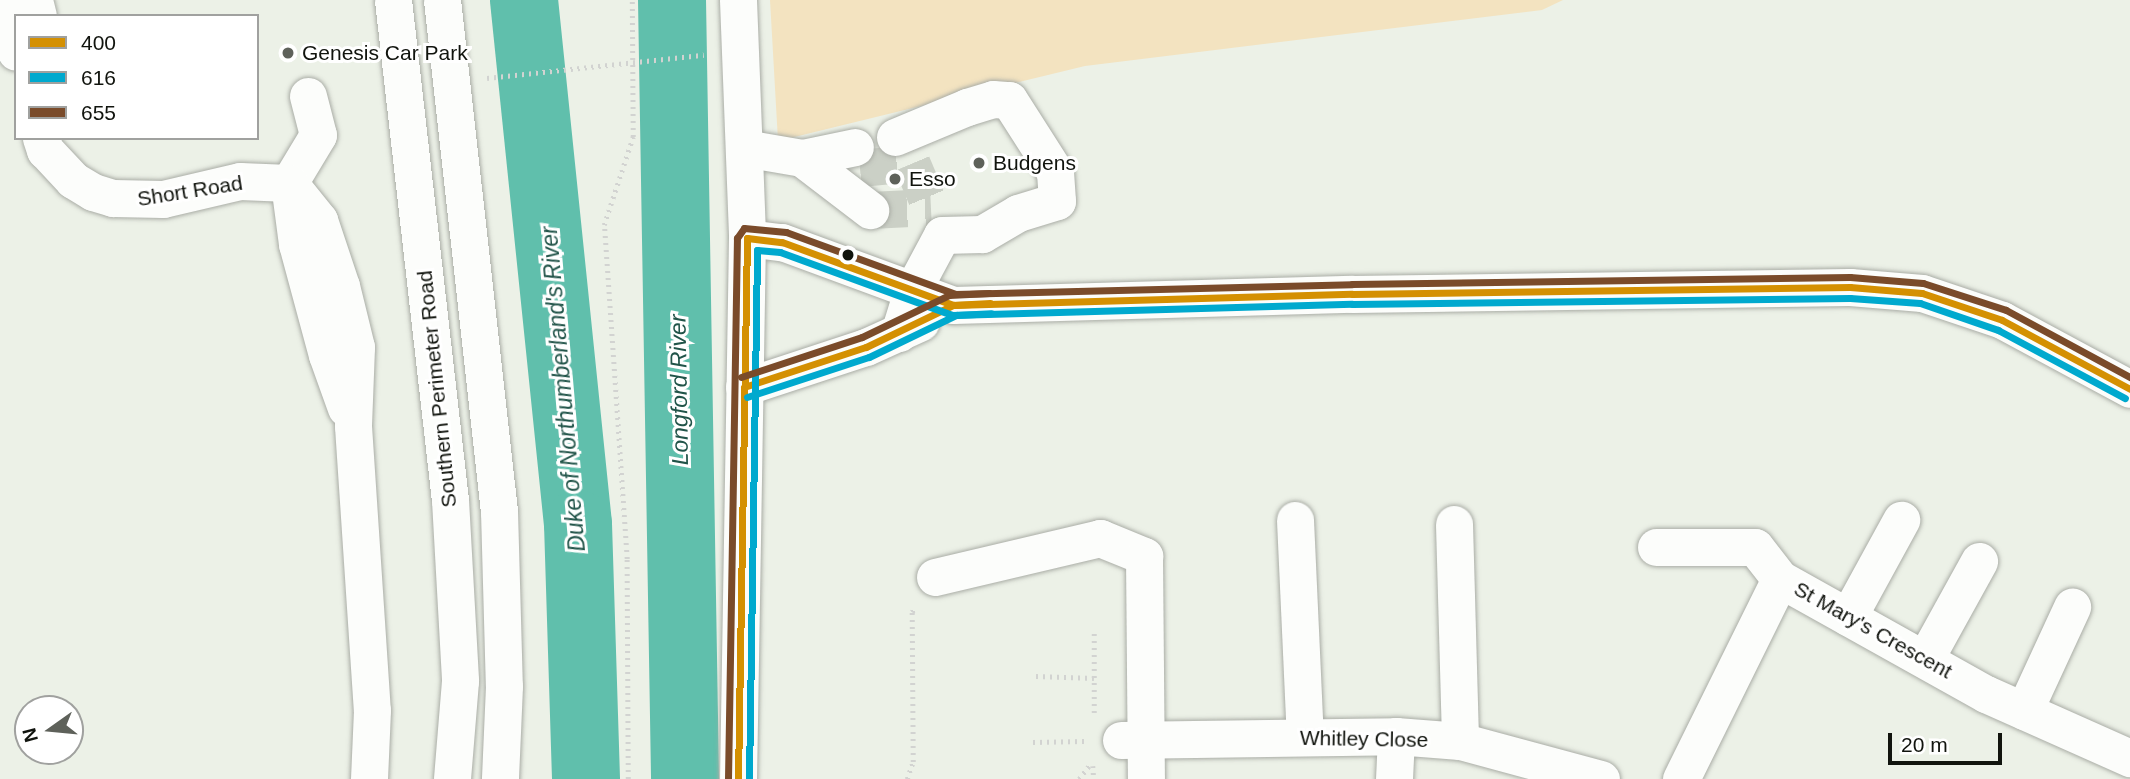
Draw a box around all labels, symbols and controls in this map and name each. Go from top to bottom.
legend [14,14,259,140]
text: 400 [81,31,116,54]
place label: Genesis Car Park [302,40,468,66]
marker: Genesis Car Park [280,45,296,61]
text: 616 [81,66,116,89]
text: 655 [81,101,116,124]
place label: Budgens [993,150,1076,176]
marker: Budgens [971,155,987,171]
place label: Esso [909,166,956,192]
street label: Short Road [136,170,244,212]
marker: Esso [887,171,903,187]
water label: Duke of Northumberland's River [535,225,591,553]
unlabelled marker [841,248,855,262]
street label: Southern Perimeter Road [412,269,462,509]
water label: Longford River [664,314,694,466]
street label: St Mary's Crescent [1790,576,1956,684]
north arrow [14,695,84,765]
scale bar [1892,720,2006,764]
street label: Whitley Close [1300,725,1428,753]
text: N [18,726,42,744]
text: 20 m [1901,733,1948,756]

